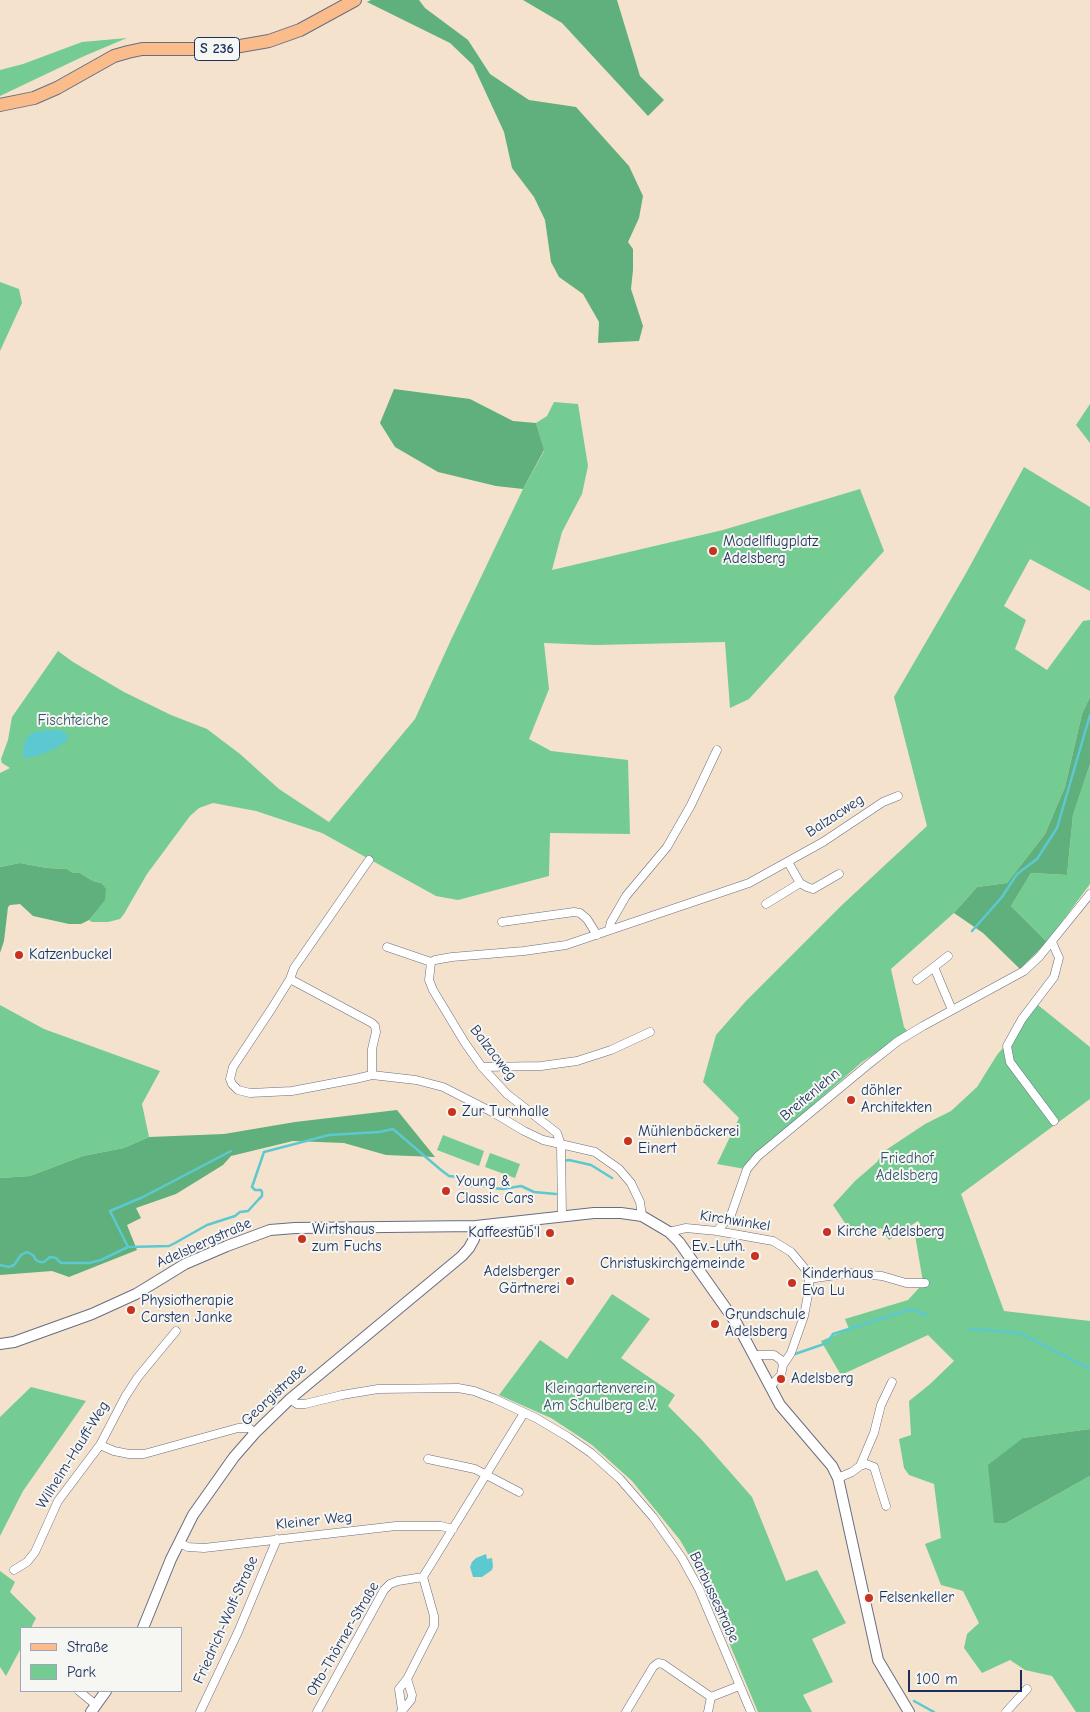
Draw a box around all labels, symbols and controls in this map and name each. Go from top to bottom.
road number: S 236 [194,38,240,61]
place label: Modellflugplatz Adelsberg [723,533,818,568]
marker: Modellflugplatz Adelsberg [707,545,719,557]
park label: Fischteiche [37,712,109,730]
street label: Balzacweg [803,791,867,841]
place label: Katzenbuckel [29,946,112,964]
marker: Katzenbuckel [13,949,25,961]
street label: Balzacweg [466,1022,520,1084]
street label: Breitenlehn [776,1065,844,1125]
place label: döhler Architekten [861,1082,932,1117]
marker: döhler Architekten [845,1094,857,1106]
place label: Zur Turnhalle [462,1103,549,1121]
marker: Zur Turnhalle [446,1106,458,1118]
place label: Mühlenbäckerei Einert [638,1123,739,1158]
marker: Mühlenbäckerei Einert [622,1135,634,1147]
park label: Friedhof Adelsberg [876,1150,938,1185]
place label: Young & Classic Cars [456,1173,534,1208]
marker: Young & Classic Cars [440,1185,452,1197]
street label: Kirchwinkel [699,1207,771,1235]
street label: Adelsbergstraße [154,1214,254,1272]
place label: Wirtshaus zum Fuchs [312,1221,381,1256]
place label: Kirche Adelsberg [837,1223,945,1241]
place label: Kaffeestüb'l [468,1224,540,1242]
marker: Kirche Adelsberg [821,1226,833,1238]
marker: Kaffeestüb'l [544,1227,556,1239]
marker: Wirtshaus zum Fuchs [296,1233,308,1245]
place label: Ev.-Luth. Christuskirchgemeinde [600,1238,745,1273]
marker: Ev.-Luth. Christuskirchgemeinde [749,1250,761,1262]
place label: Adelsberger Gärtnerei [484,1263,560,1298]
place label: Kinderhaus Eva Lu [802,1265,873,1300]
marker: Adelsberger Gärtnerei [564,1275,576,1287]
marker: Kinderhaus Eva Lu [786,1277,798,1289]
place label: Physiotherapie Carsten Janke [141,1292,234,1327]
marker: Physiotherapie Carsten Janke [125,1304,137,1316]
place label: Grundschule Adelsberg [725,1306,806,1341]
marker: Grundschule Adelsberg [709,1318,721,1330]
street label: Georgistraße [238,1360,310,1430]
place label: Adelsberg [791,1370,854,1388]
marker: Adelsberg [775,1373,787,1385]
park label: Kleingartenverein Am Schulberg e.V. [543,1380,657,1415]
street label: Wilhelm-Hauff-Weg [33,1398,113,1512]
street label: Kleiner Weg [275,1508,353,1534]
street label: Barbussestraße [685,1549,743,1645]
street label: Friedrich-Wolf-Straße [190,1553,262,1687]
street label: Otto-Thörner-Straße [303,1579,383,1699]
place label: Felsenkeller [879,1589,954,1607]
marker: Felsenkeller [863,1592,875,1604]
legend [20,1627,182,1692]
text: Straße [67,1638,108,1656]
scale bar [910,1660,1024,1692]
text: Park [67,1663,96,1681]
text: 100 m [916,1670,958,1688]

